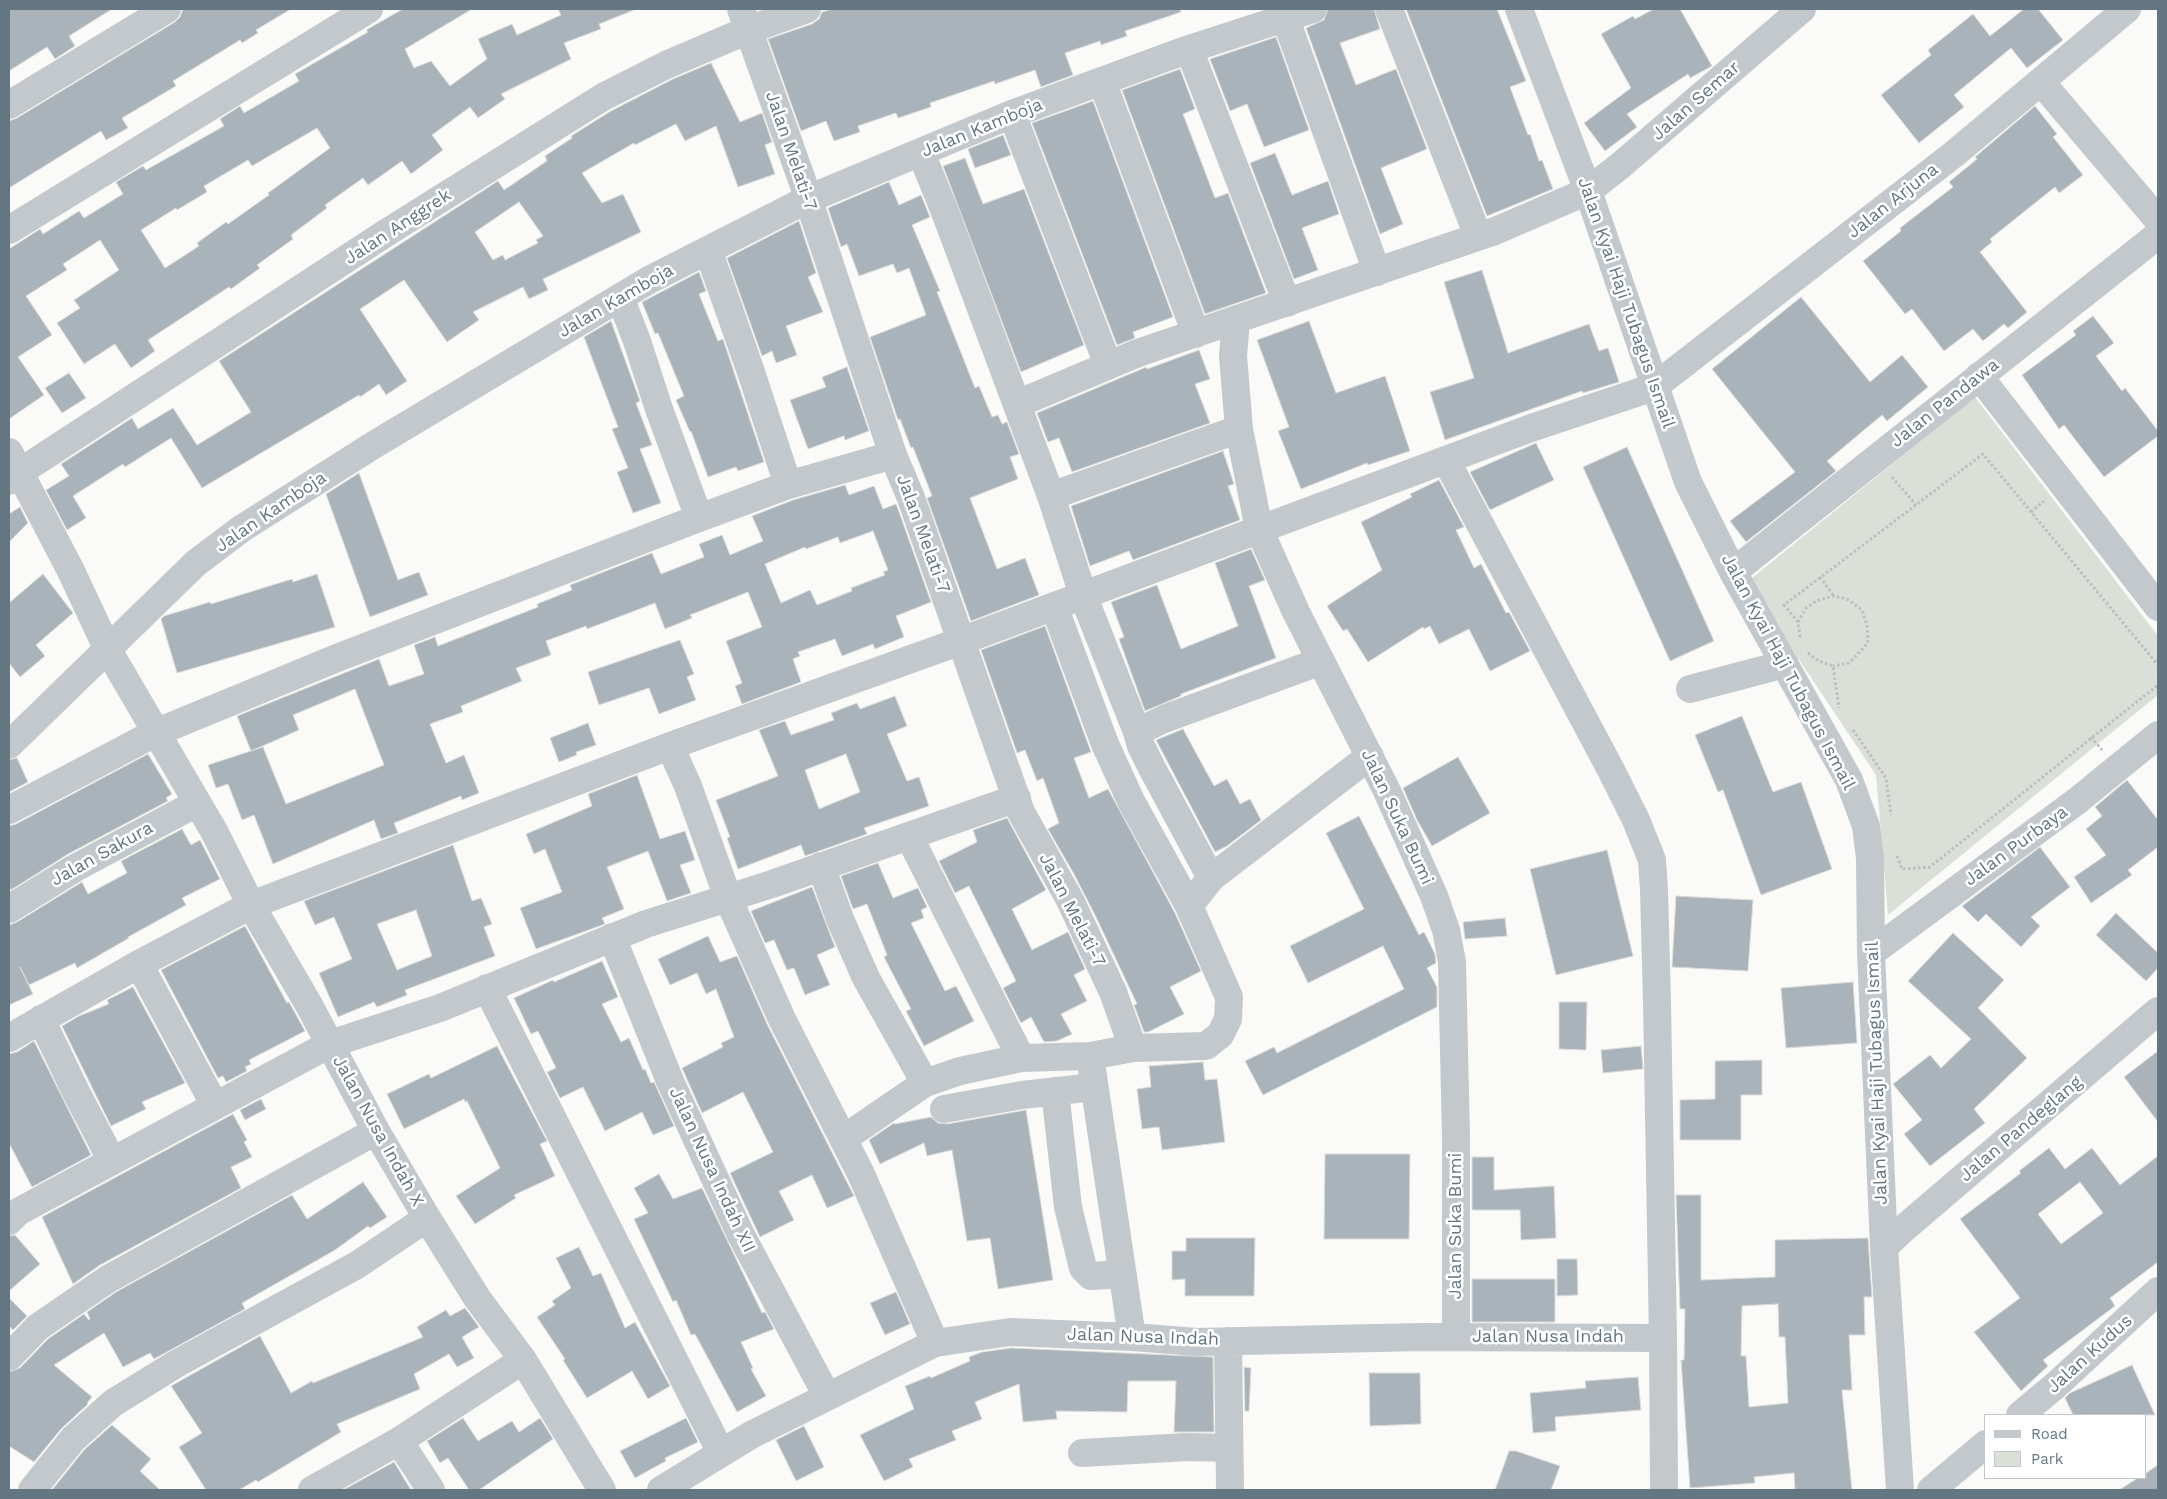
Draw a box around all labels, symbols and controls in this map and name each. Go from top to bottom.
street label: Jalan Semar [1648,57,1744,145]
street label: Jalan Melati-7 [761,89,821,213]
street label: Jalan Kamboja [918,94,1046,162]
street label: Jalan Arjuna [1843,159,1943,243]
street label: Jalan Kyai Haji Tubagus Ismail [1573,175,1679,431]
street label: Jalan Anggrek [341,184,455,270]
street label: Jalan Kamboja [555,259,677,343]
street label: Jalan Pandawa [1886,354,2004,452]
street label: Jalan Kamboja [211,467,331,557]
street label: Jalan Melati-7 [892,472,954,596]
street label: Jalan Kyai Haji Tubagus Ismail [1716,550,1860,794]
street label: Jalan Suka Bumi [1356,746,1438,888]
street label: Jalan Purbaya [1960,801,2072,891]
street label: Jalan Sakura [47,817,157,891]
street label: Jalan Melati-7 [1034,850,1110,970]
street label: Jalan Kyai Haji Tubagus Ismail [1862,941,1892,1205]
street label: Jalan Nusa Indah X [328,1052,428,1210]
street label: Jalan Pandeglang [1955,1072,2087,1186]
street label: Jalan Nusa Indah XII [664,1084,760,1256]
street label: Jalan Suka Bumi [1445,1153,1467,1299]
street label: Jalan Kudus [2043,1310,2137,1398]
street label: Jalan Nusa Indah [1067,1324,1219,1350]
street label: Jalan Nusa Indah [1472,1326,1624,1348]
legend [1984,1414,2147,1479]
text: Road [2031,1425,2068,1443]
text: Park [2031,1450,2063,1468]

